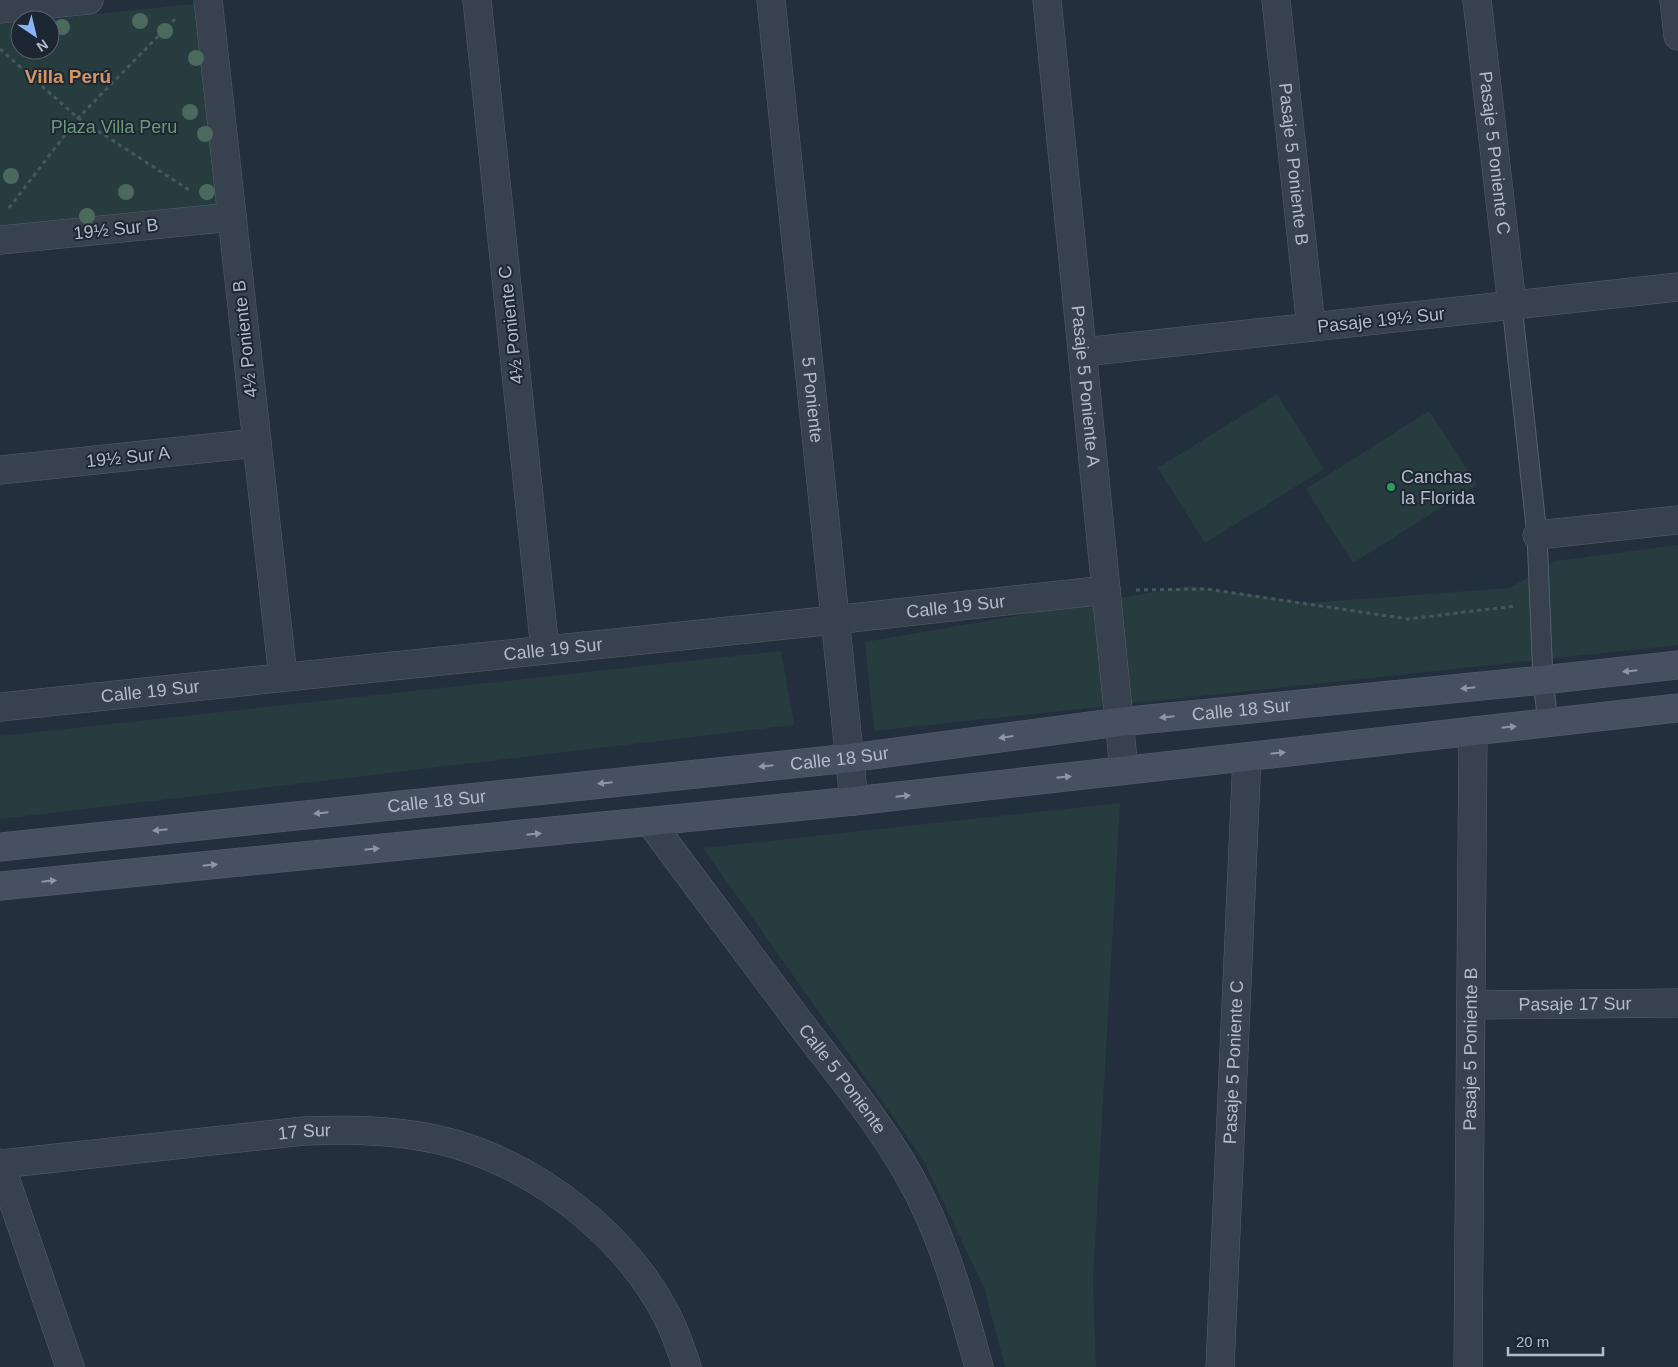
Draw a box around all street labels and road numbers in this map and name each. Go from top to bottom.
street label: Pasaje 5 Poniente C [1475,70,1514,236]
street label: Pasaje 5 Poniente B [1275,82,1312,246]
street label: 19½ Sur B [73,215,159,243]
street label: 4½ Poniente C [495,265,527,385]
street label: 4½ Poniente B [229,279,261,399]
street label: Pasaje 19½ Sur [1316,303,1446,337]
street label: Pasaje 5 Poniente A [1068,304,1104,468]
street label: 5 Poniente [798,356,827,444]
street label: 19½ Sur A [85,443,171,471]
street label: Calle 19 Sur [905,591,1006,622]
street label: Calle 19 Sur [503,634,603,664]
street label: Calle 19 Sur [100,676,201,706]
street label: Calle 18 Sur [1191,695,1292,725]
street label: Calle 18 Sur [789,743,890,774]
street label: Calle 18 Sur [386,786,487,816]
street label: Pasaje 5 Poniente B [1460,967,1481,1131]
street label: Pasaje 5 Poniente C [1220,980,1247,1145]
street label: Pasaje 17 Sur [1518,993,1632,1015]
street label: Calle 5 Poniente [794,1020,890,1138]
street label: 17 Sur [277,1120,331,1144]

